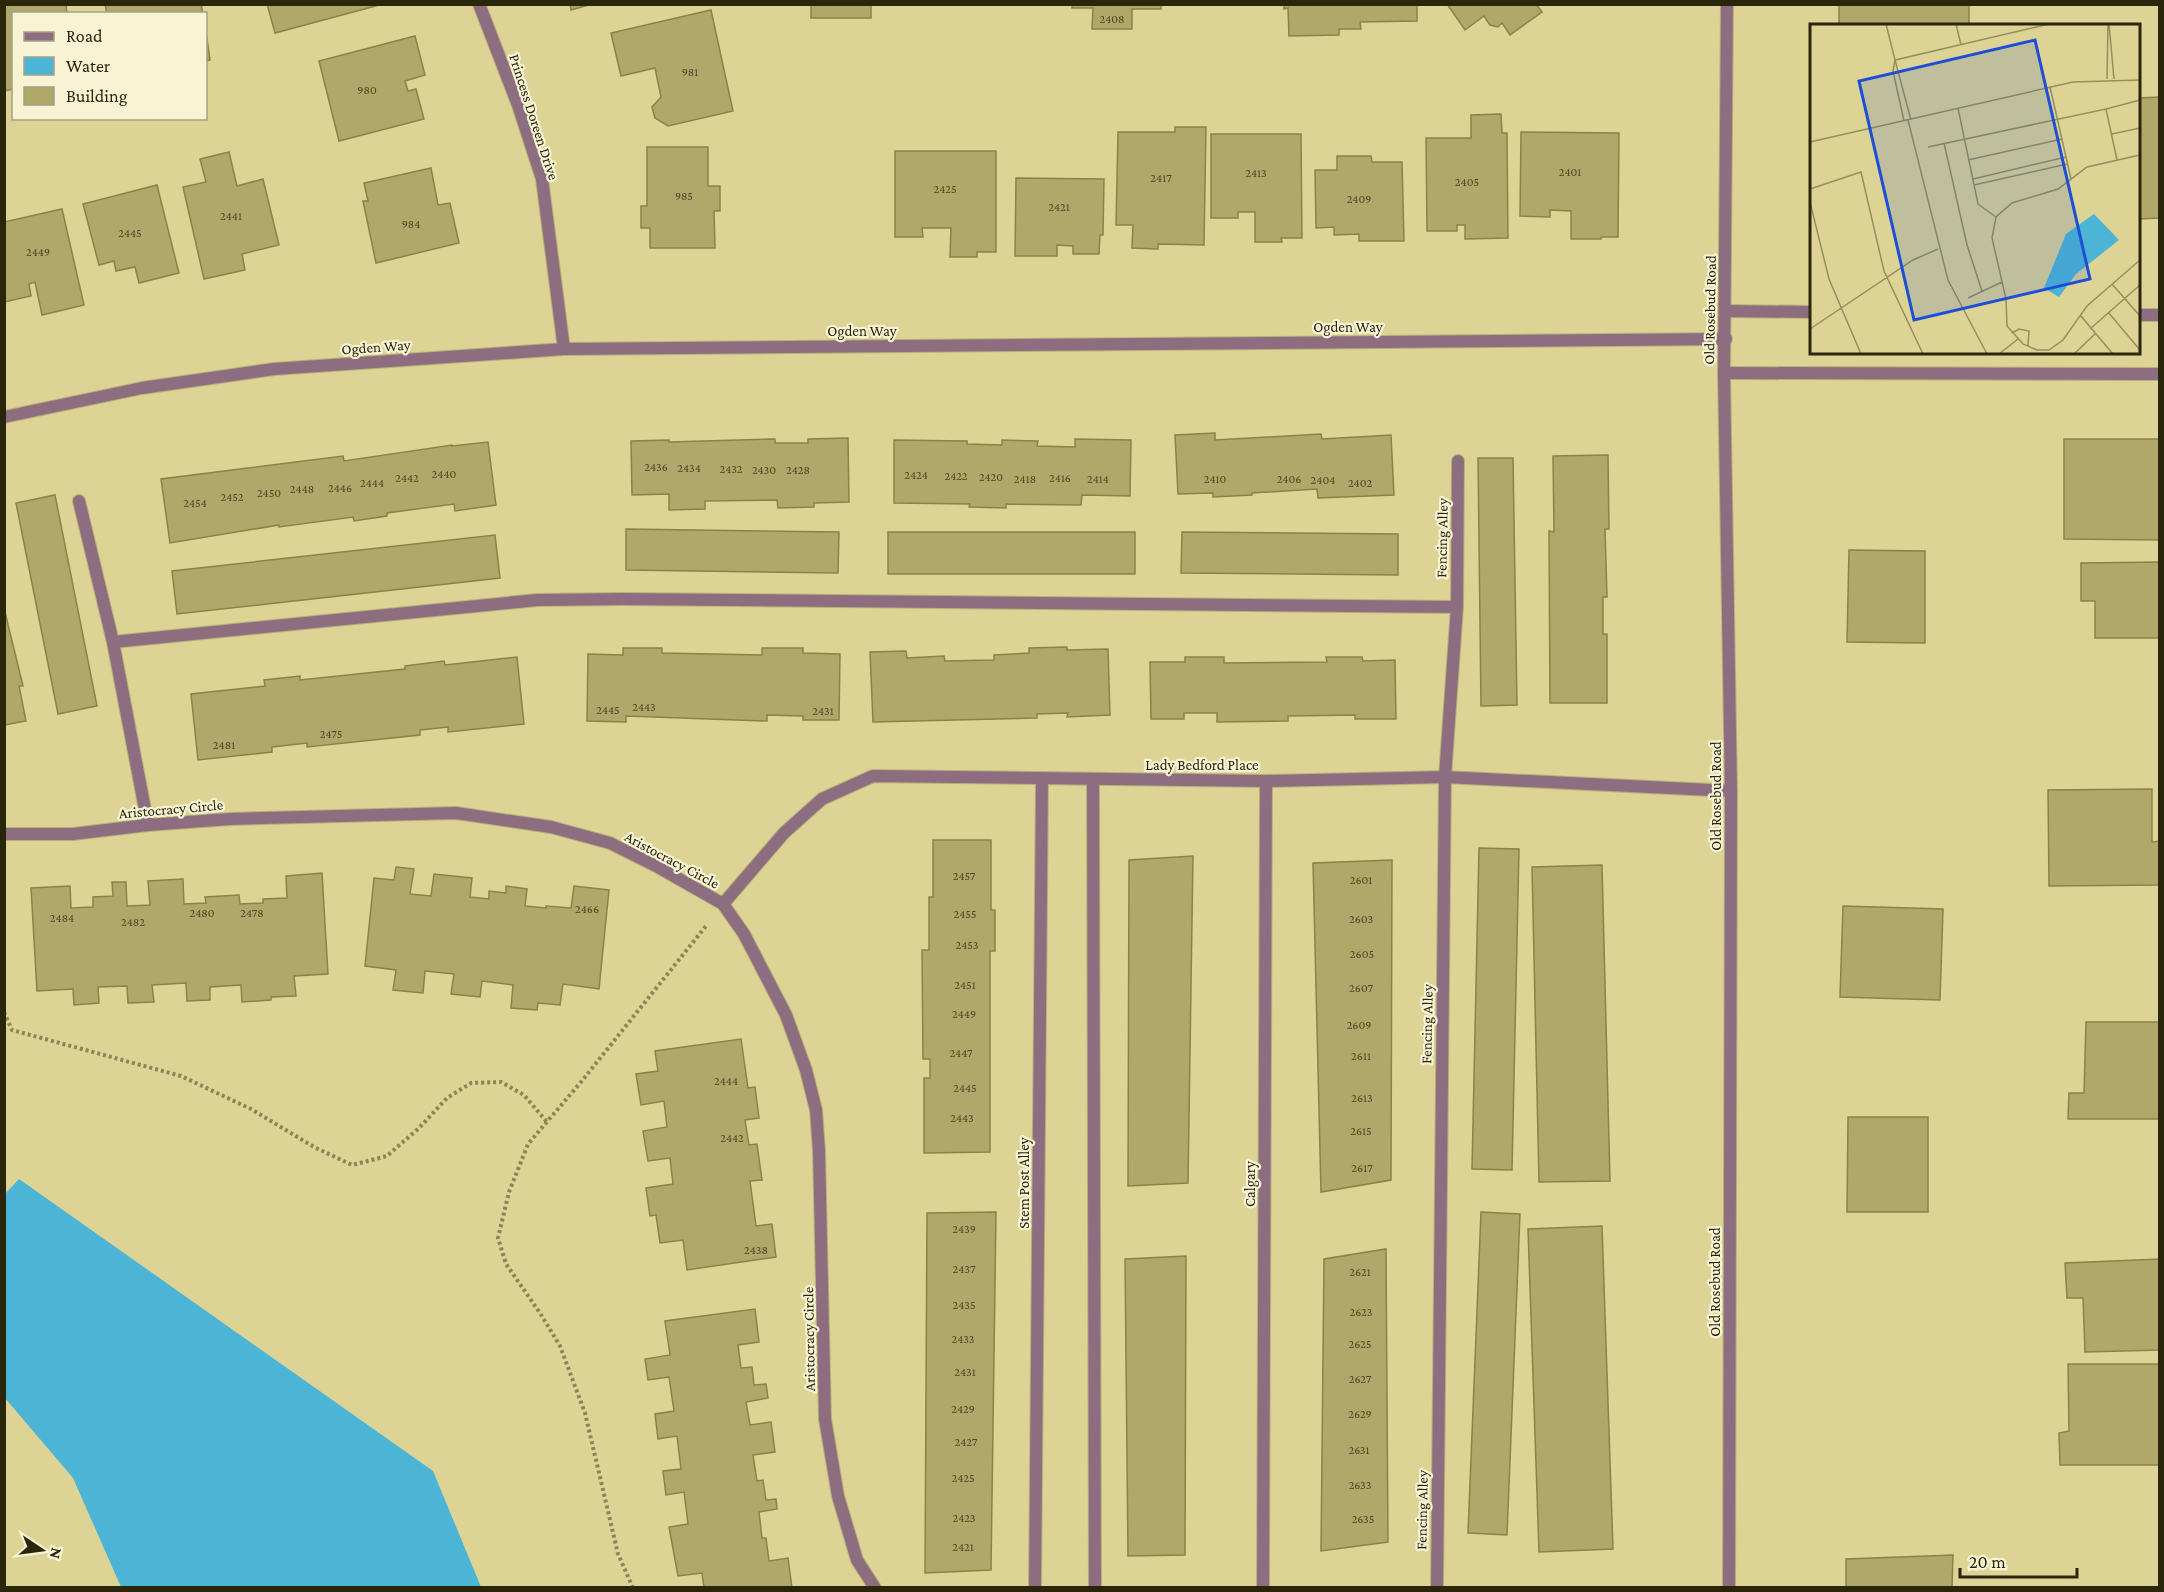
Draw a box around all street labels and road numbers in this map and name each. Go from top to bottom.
street label: Princess Doreen Drive [506,52,562,182]
street label: Old Rosebud Road [1701,255,1719,365]
street label: Ogden Way [1313,319,1383,336]
street label: Ogden Way [827,323,897,340]
street label: Ogden Way [341,337,411,358]
street label: Fencing Alley [1433,498,1452,578]
street label: Old Rosebud Road [1708,741,1724,851]
street label: Lady Bedford Place [1145,757,1259,774]
street label: Aristocracy Circle [118,796,224,823]
street label: Aristocracy Circle [622,828,722,893]
street label: Fencing Alley [1418,984,1437,1064]
street label: Stem Post Alley [1016,1137,1033,1229]
street label: Calgary [1242,1161,1259,1207]
street label: Old Rosebud Road [1707,1227,1723,1337]
street label: Aristocracy Circle [800,1286,819,1391]
street label: Fencing Alley [1413,1470,1432,1550]

